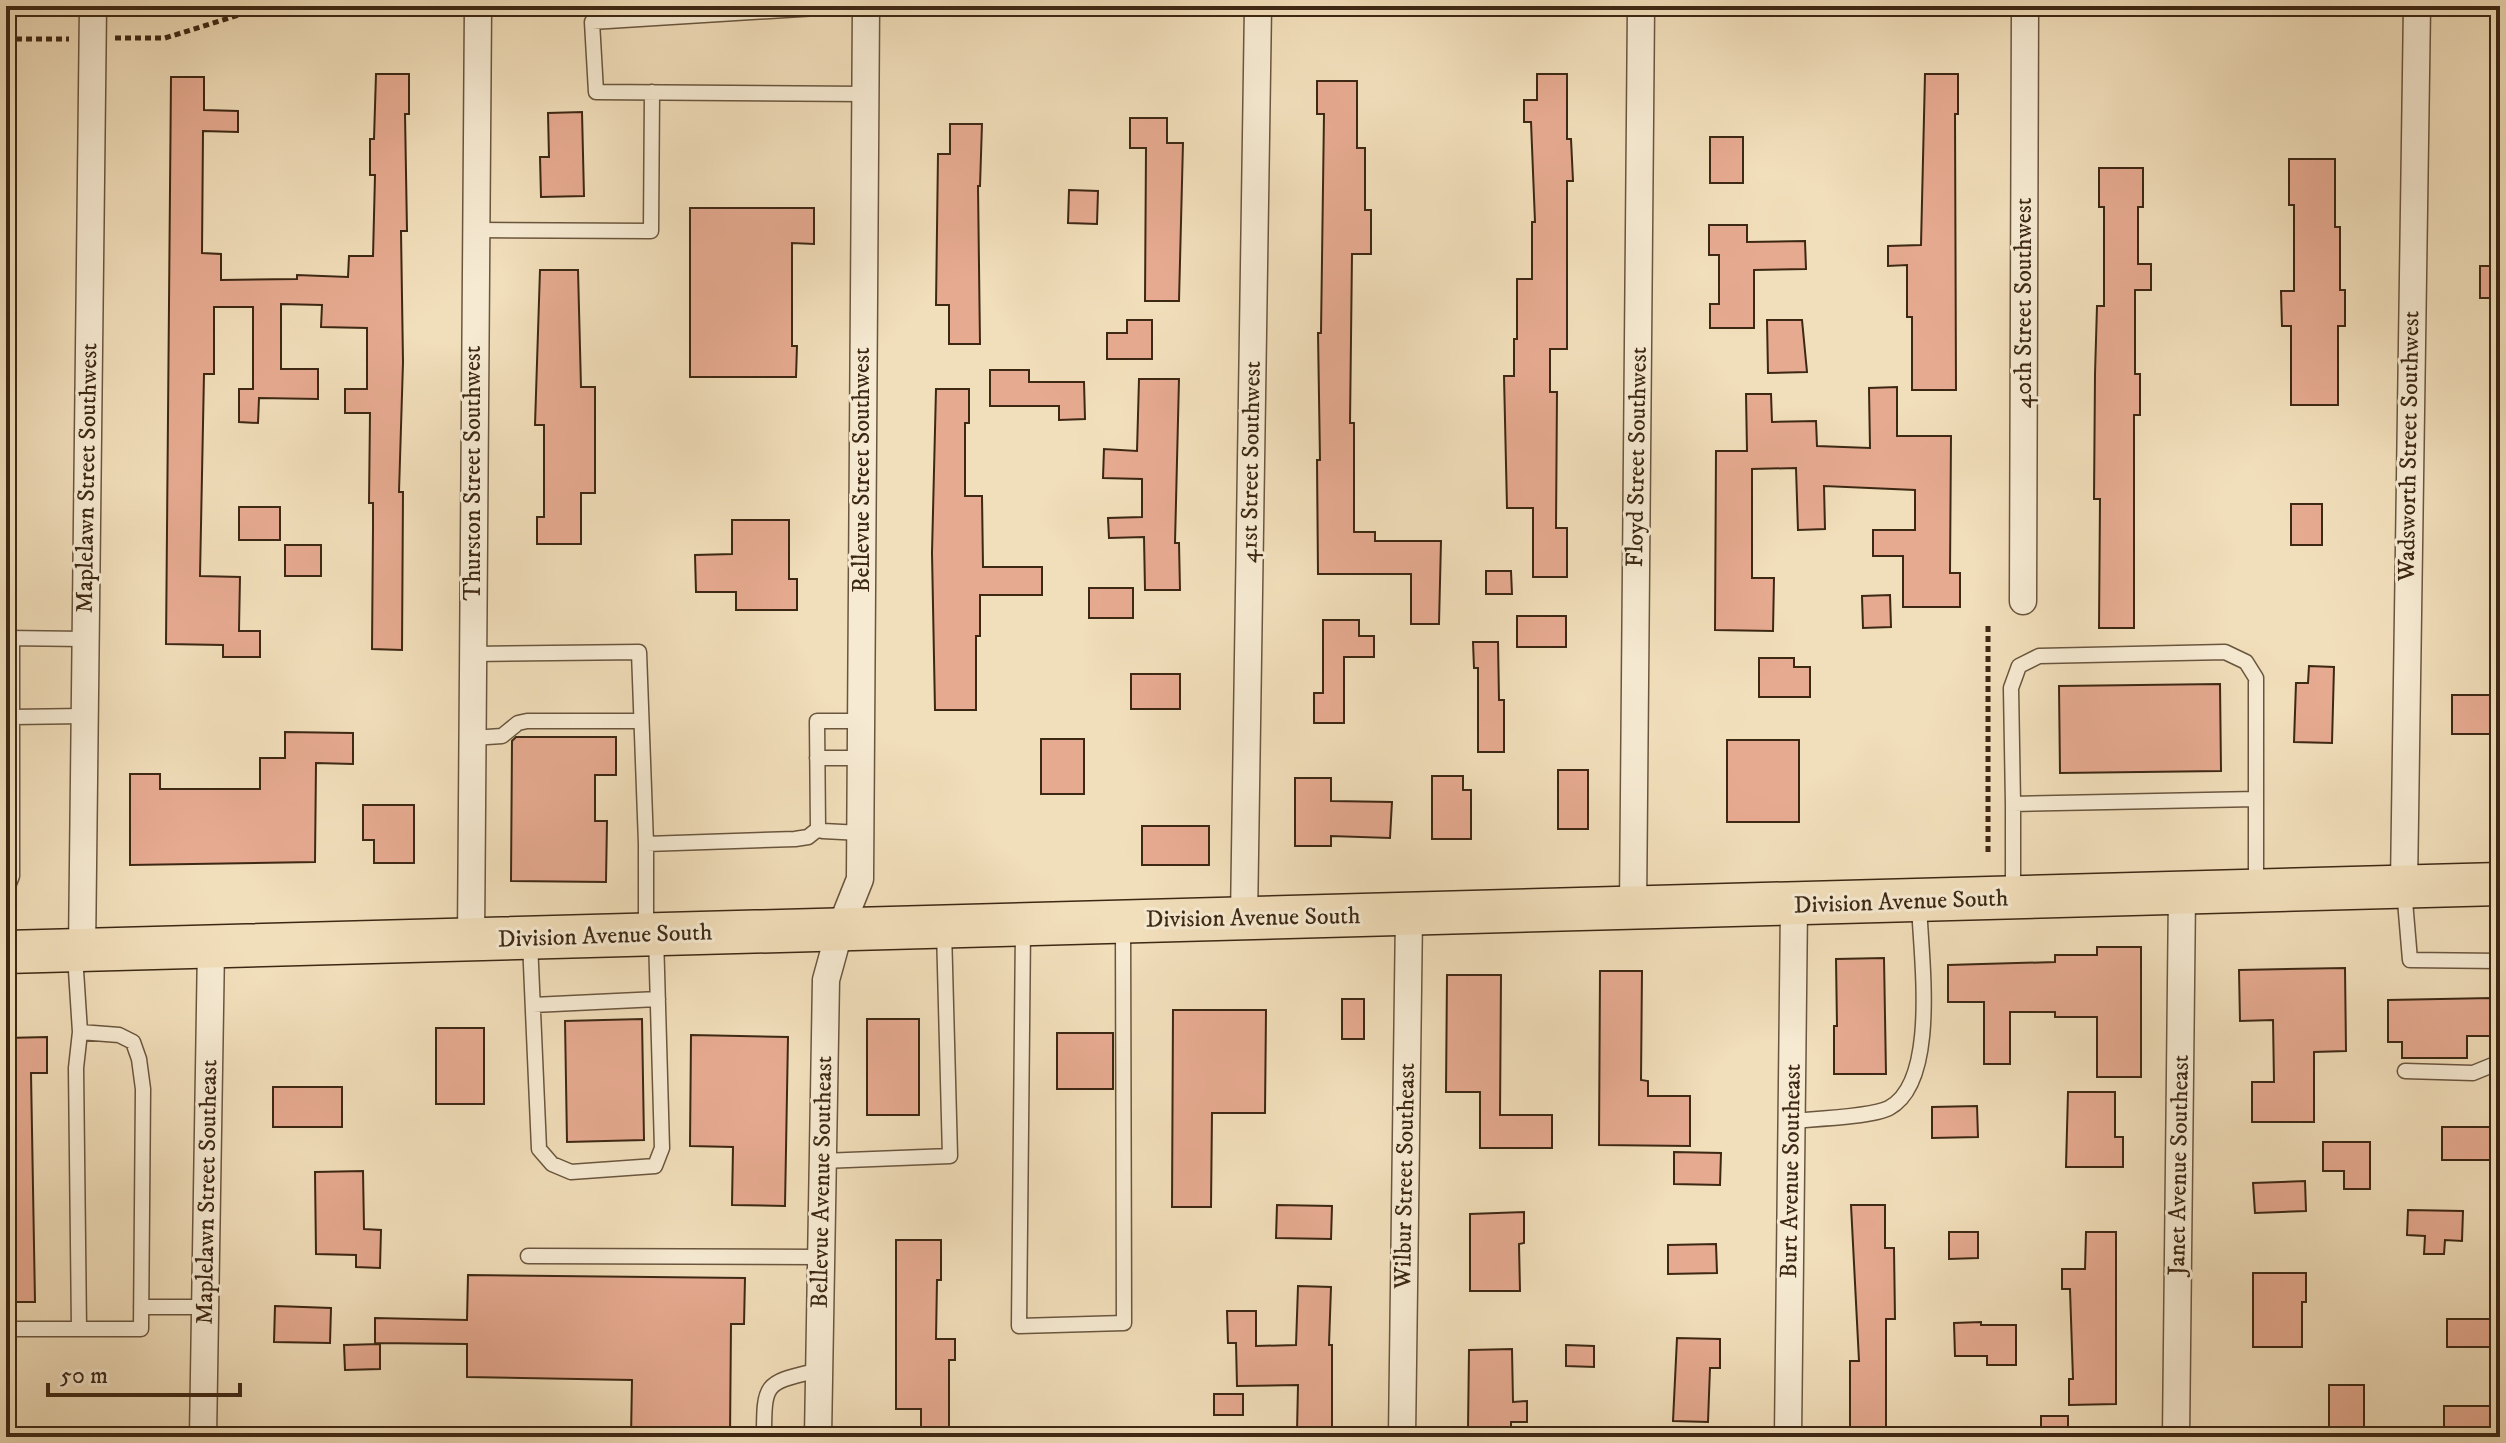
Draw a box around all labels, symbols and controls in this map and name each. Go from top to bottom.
street label: 40th Street Southwest [2009,197,2039,408]
street label: Wadsworth Street Southwest [2392,310,2426,583]
street label: Maplelawn Street Southwest [70,342,104,613]
street label: Thurston Street Southwest [458,345,488,601]
street label: Floyd Street Southwest [1620,346,1654,568]
street label: Bellevue Street Southwest [847,347,877,593]
street label: 41st Street Southwest [1234,360,1268,563]
street label: Division Avenue South [1793,883,2009,921]
street label: Division Avenue South [1145,901,1361,935]
street label: Division Avenue South [497,917,713,955]
street label: Janet Avenue Southeast [2162,1054,2196,1278]
street label: Bellevue Avenue Southeast [805,1055,839,1309]
street label: Maplelawn Street Southeast [190,1059,224,1325]
street label: Wilbur Street Southeast [1388,1062,1422,1290]
street label: Burt Avenue Southeast [1774,1063,1808,1279]
scale bar [48,1347,240,1397]
text: 50 m [60,1361,108,1391]

